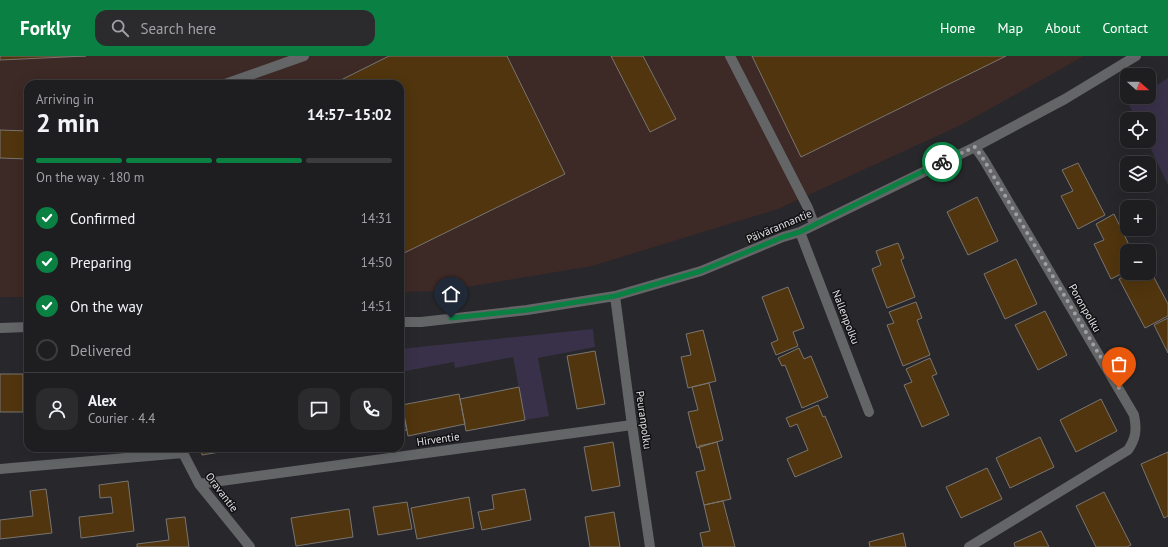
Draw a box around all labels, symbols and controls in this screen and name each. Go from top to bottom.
search box [95,10,375,46]
text: Forkly [20,16,71,40]
icon: search [109,17,131,39]
text: Search here [141,19,216,38]
text: Home [940,19,975,37]
text: Map [997,19,1023,37]
text: About [1045,19,1081,37]
text: Contact [1103,19,1148,37]
north arrow [1120,68,1156,104]
map controls [1120,68,1156,280]
text: Arriving in [36,91,94,108]
text: 14:57–15:02 [307,105,392,124]
text: 2 min [36,106,99,139]
button: locate [1120,112,1156,148]
courier [922,142,962,182]
icon: bike [931,151,953,173]
button: layers [1120,156,1156,192]
text: On the way · 180 m [36,169,144,186]
button: + [1120,200,1156,236]
street label: Päivärannantie [744,206,814,246]
icon: check [36,207,58,229]
text: Confirmed [70,209,135,228]
text: 14:31 [361,210,392,227]
button: − [1120,244,1156,280]
icon: check [36,251,58,273]
text: Preparing [70,253,132,272]
text: 14:50 [361,254,392,271]
pin [434,277,468,318]
street label: Poronpolku [1066,281,1104,335]
icon: home [440,283,462,305]
street label: Nallenpolku [829,288,863,346]
icon: check [36,295,58,317]
text: On the way [70,297,143,316]
text: 14:51 [361,298,392,315]
text: Delivered [70,341,131,360]
pin [1102,347,1136,388]
icon: bag [1108,353,1130,375]
button: person [36,388,78,430]
button: chat [298,388,340,430]
button: phone [350,388,392,430]
street label: Peuranpolku [633,390,655,450]
text: Alex [88,391,117,410]
text: Courier · 4.4 [88,410,155,427]
street label: Hirventie [416,429,461,449]
street label: Oravantie [203,470,242,515]

